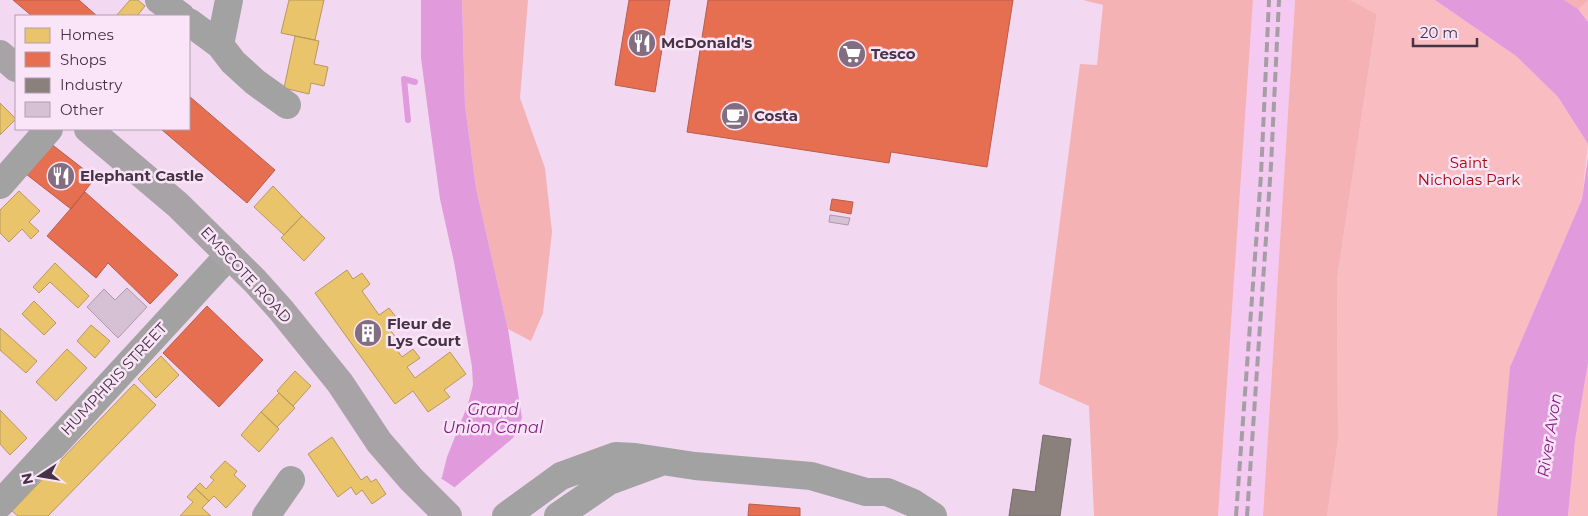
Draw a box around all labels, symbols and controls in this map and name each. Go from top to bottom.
legend [15,15,190,130]
scale bar [1413,15,1477,47]
text: 20 m [1420,23,1458,42]
text: Homes [60,25,114,44]
restaurant icon: McDonald's [627,28,657,58]
place label: McDonald's [661,33,752,52]
supermarket icon: Tesco [837,39,867,69]
place label: Tesco [871,44,916,63]
text: Shops [60,50,106,69]
text: Industry [60,75,123,94]
text: Other [60,100,104,119]
cafe icon: Costa [720,101,750,131]
place label: Costa [754,106,798,125]
park label: Saint Nicholas Park [1418,153,1520,189]
restaurant icon: Elephant Castle [46,161,76,191]
place label: Elephant Castle [80,166,204,185]
street label: EMSCOTE ROAD [197,222,296,327]
place label: Fleur de Lys Court [387,314,462,350]
street label: HUMPHRIS STREET [57,318,171,439]
building icon: Fleur de Lys Court [353,318,383,348]
water label: River Avon [1533,392,1566,479]
water label: Grand Union Canal [443,400,544,437]
north arrow [15,451,65,501]
text: N [17,471,37,486]

